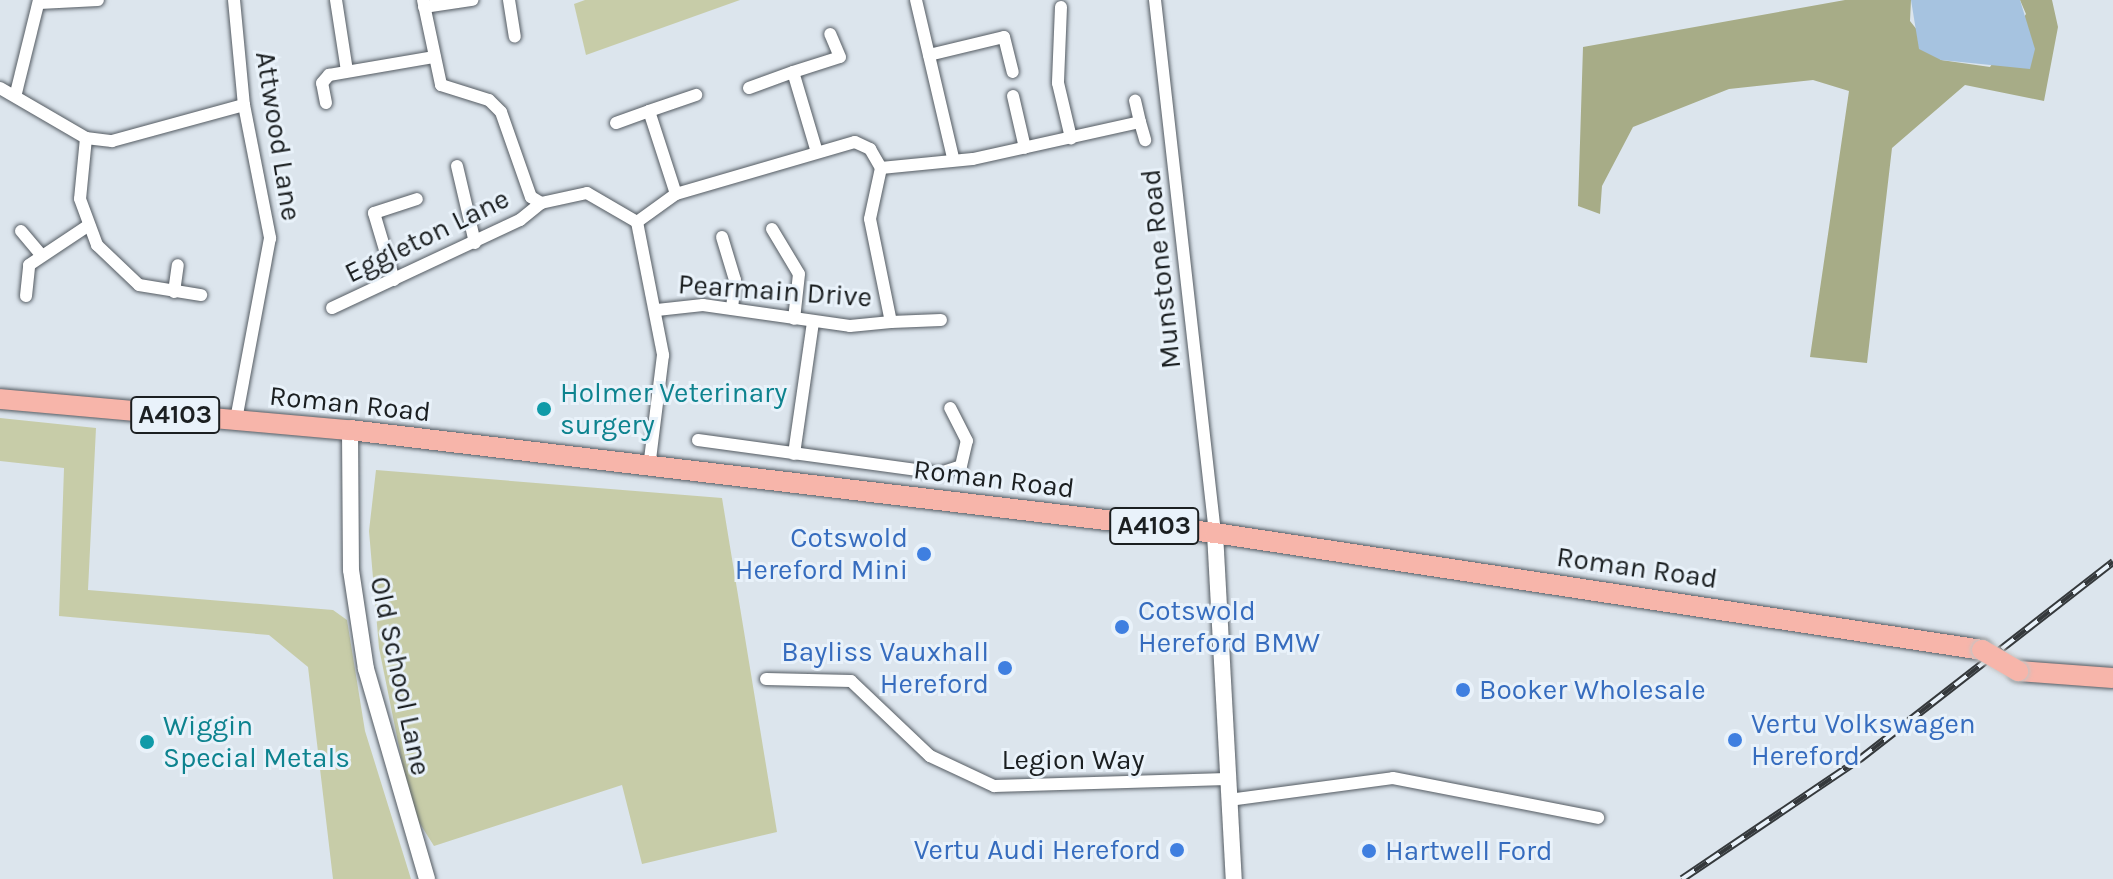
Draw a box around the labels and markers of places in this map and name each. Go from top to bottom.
place label: Holmer Veterinary surgery [560,376,787,442]
marker: Holmer Veterinary surgery [535,400,553,418]
place label: Cotswold Hereford Mini [735,521,908,587]
marker: Cotswold Hereford Mini [915,545,933,563]
place label: Cotswold Hereford BMW [1138,594,1320,660]
marker: Cotswold Hereford BMW [1113,618,1131,636]
place label: Bayliss Vauxhall Hereford [781,635,989,701]
marker: Bayliss Vauxhall Hereford [996,659,1014,677]
place label: Booker Wholesale [1479,673,1706,707]
marker: Booker Wholesale [1454,681,1472,699]
place label: Vertu Volkswagen Hereford [1751,707,1976,773]
place label: Wiggin Special Metals [163,709,350,775]
marker: Vertu Volkswagen Hereford [1726,731,1744,749]
marker: Wiggin Special Metals [138,733,156,751]
place label: Vertu Audi Hereford [914,833,1161,867]
place label: Hartwell Ford [1385,834,1553,868]
marker: Vertu Audi Hereford [1168,841,1186,859]
marker: Hartwell Ford [1360,842,1378,860]

